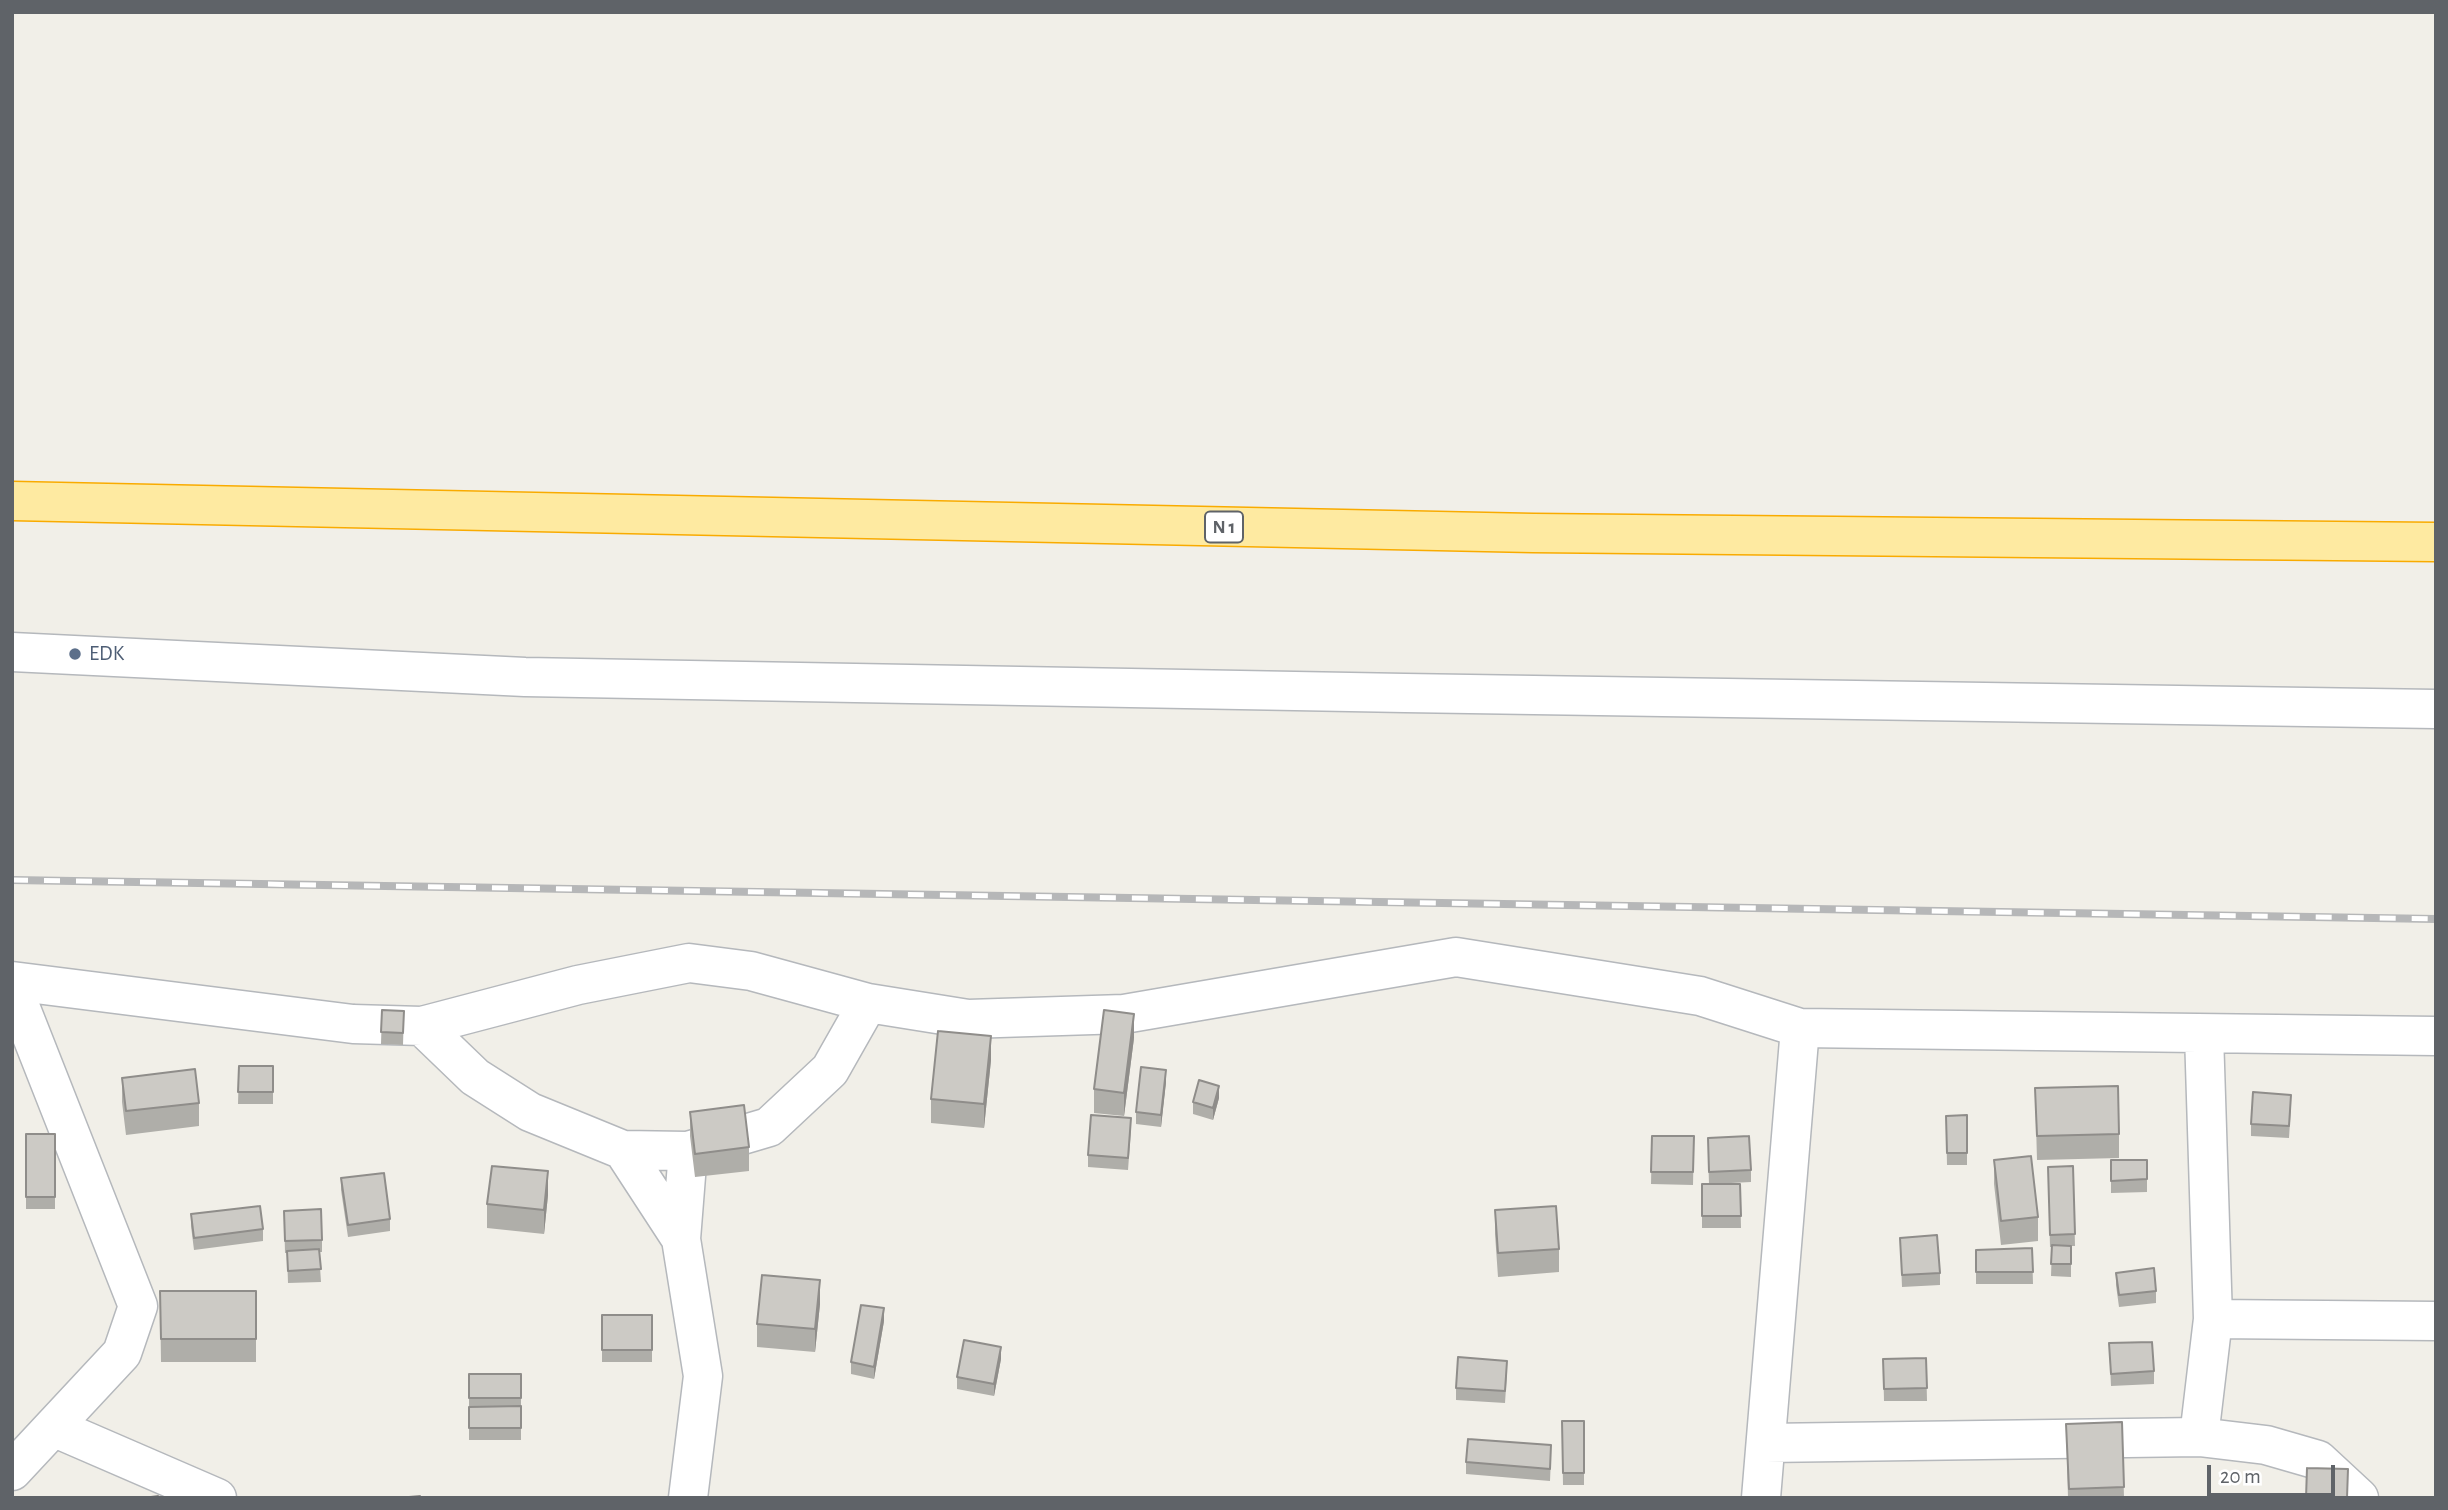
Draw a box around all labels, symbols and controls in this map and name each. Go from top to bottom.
road number: N 1 [1205,512,1243,542]
place label: EDK [89,641,124,667]
marker: EDK [67,646,83,662]
scale bar [2210,1450,2338,1494]
text: 20 m [2220,1466,2261,1487]

